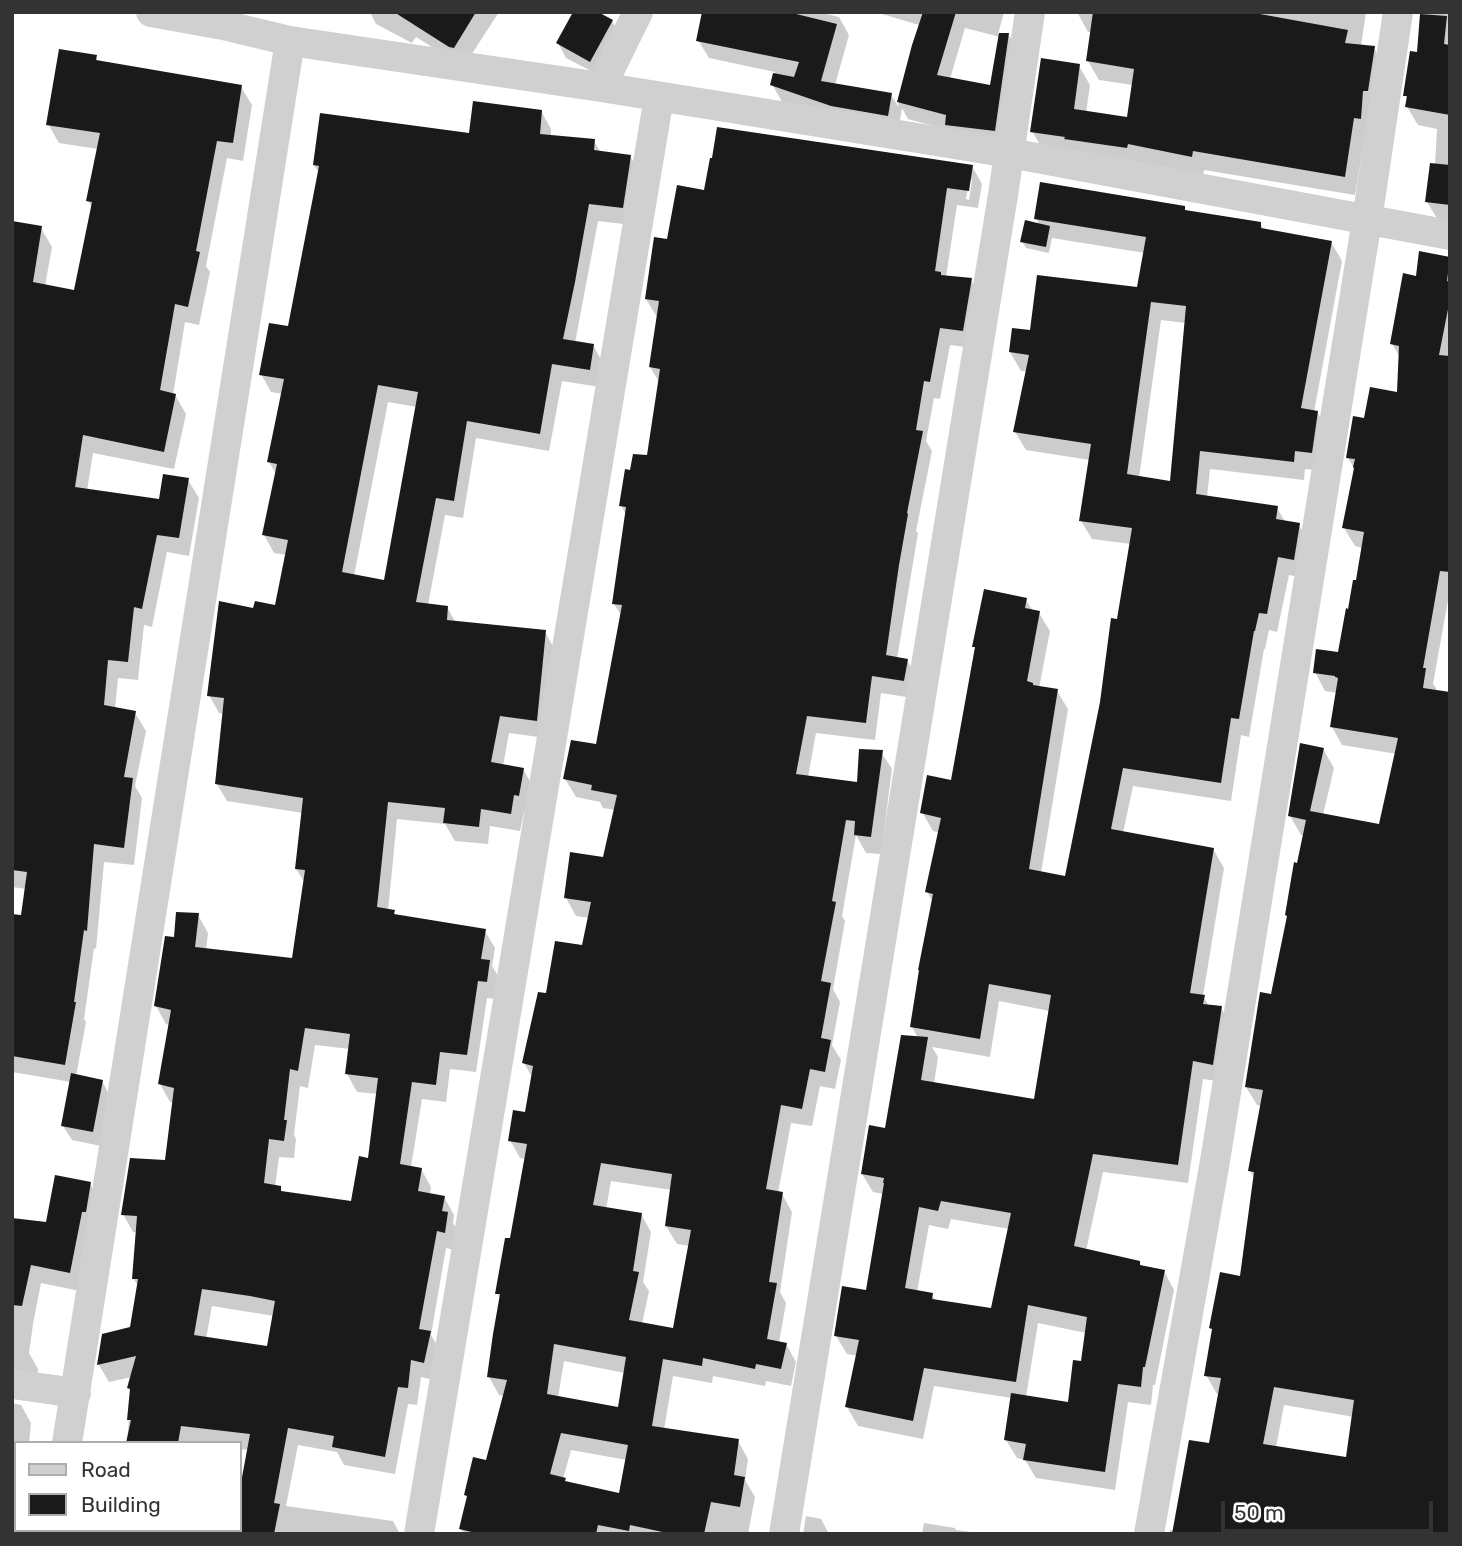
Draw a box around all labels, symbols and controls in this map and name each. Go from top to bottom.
legend [14,1441,242,1532]
text: Road [81,1457,131,1482]
scale bar [1224,1486,1436,1530]
text: Building [81,1492,161,1517]
text: 50 m [1234,1500,1284,1525]

